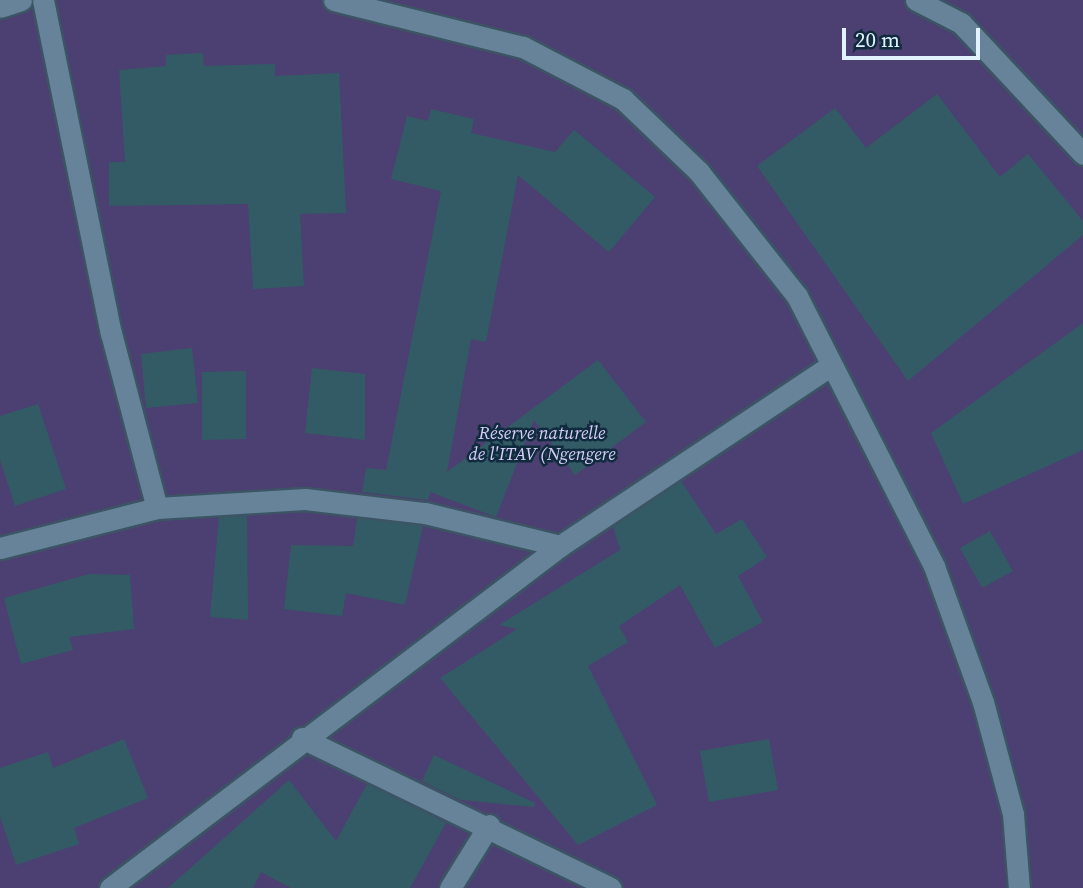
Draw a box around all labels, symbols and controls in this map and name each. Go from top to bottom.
scale bar [845,14,983,58]
text: 20 m [855,25,900,54]
park label: Réserve naturelle de l'ITAV (Ngengere [468,423,616,466]

